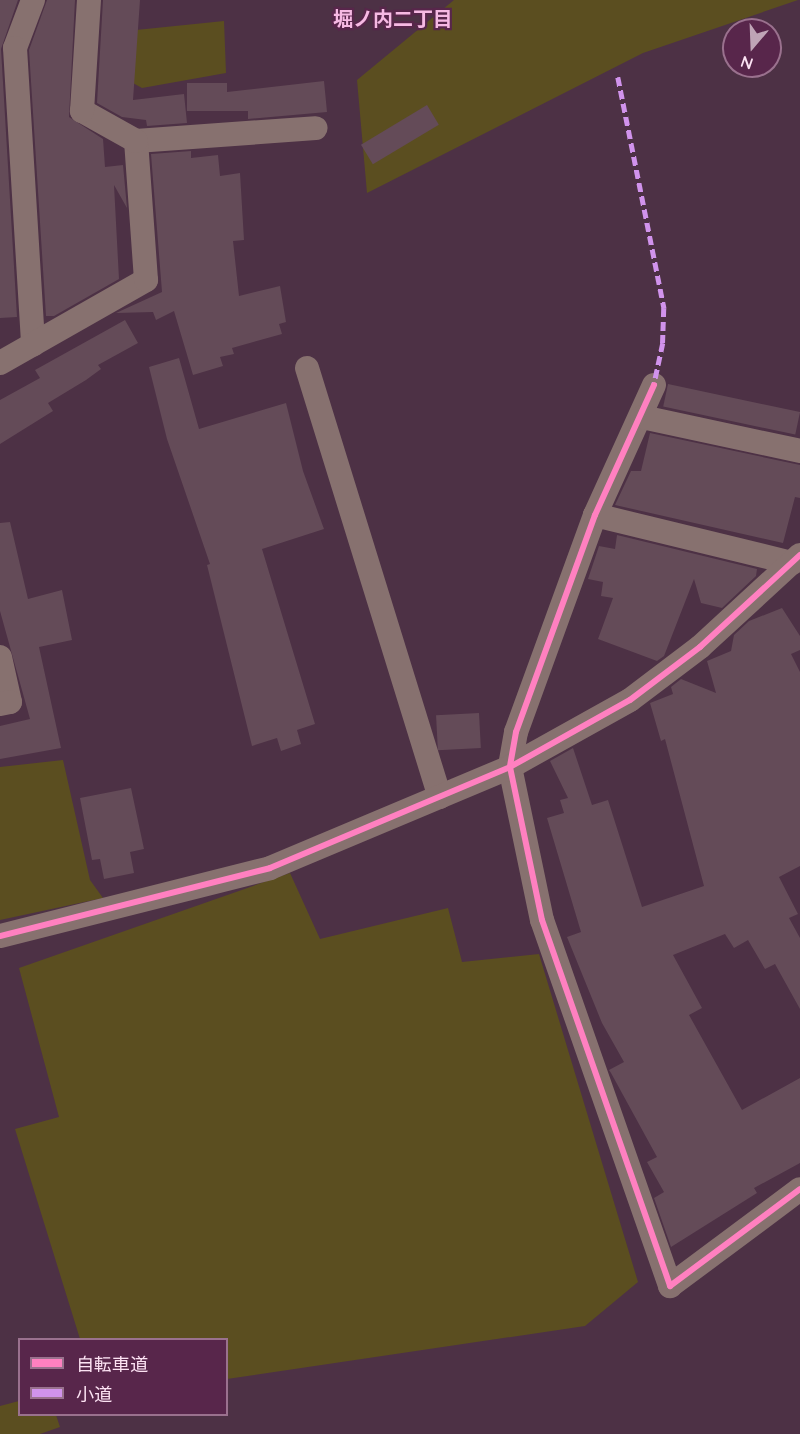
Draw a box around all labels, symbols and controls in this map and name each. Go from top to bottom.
district label: 堀ノ内二丁目 [333,6,453,30]
north arrow [722,18,782,78]
text: N [738,52,756,75]
legend [18,1338,228,1416]
text: 自転車道 [76,1353,148,1376]
text: 小道 [76,1383,112,1406]

